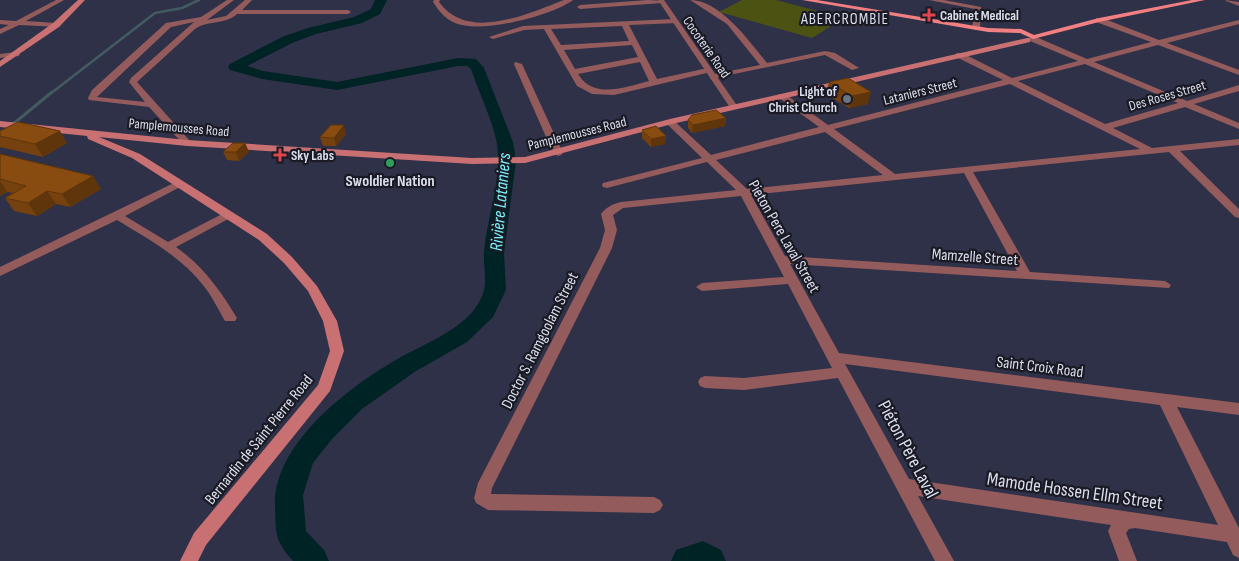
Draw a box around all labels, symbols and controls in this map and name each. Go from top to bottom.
place label: Cabinet Medical [940,7,1019,24]
marker: Cabinet Medical [922,8,936,22]
district label: ABERCROMBIE [800,10,889,29]
street label: Cocoterie Road [679,13,734,82]
street label: Lataniers Street [882,74,959,109]
street label: Des Roses Street [1127,76,1208,115]
place label: Light of Christ Church [768,83,838,116]
marker: Light of Christ Church [841,93,853,105]
street label: Pamplemousses Road [526,113,628,154]
street label: Pamplemousses Road [128,115,230,140]
place label: Sky Labs [291,147,334,164]
marker: Sky Labs [273,148,287,162]
water label: Rivière Lataniers [486,151,515,252]
marker: Swoldier Nation [384,157,396,169]
place label: Swoldier Nation [345,172,435,191]
street label: Pieton Pere Laval Street [744,177,824,296]
street label: Mamzelle Street [931,245,1019,270]
street label: Doctor S. Ramgoolam Street [498,269,583,412]
street label: Saint Croix Road [995,353,1084,382]
street label: Bernardin de Saint Pierre Road [201,371,317,509]
street label: Piéton Père Laval [872,397,943,503]
street label: Mamode Hossen Ellm Street [985,468,1164,515]

